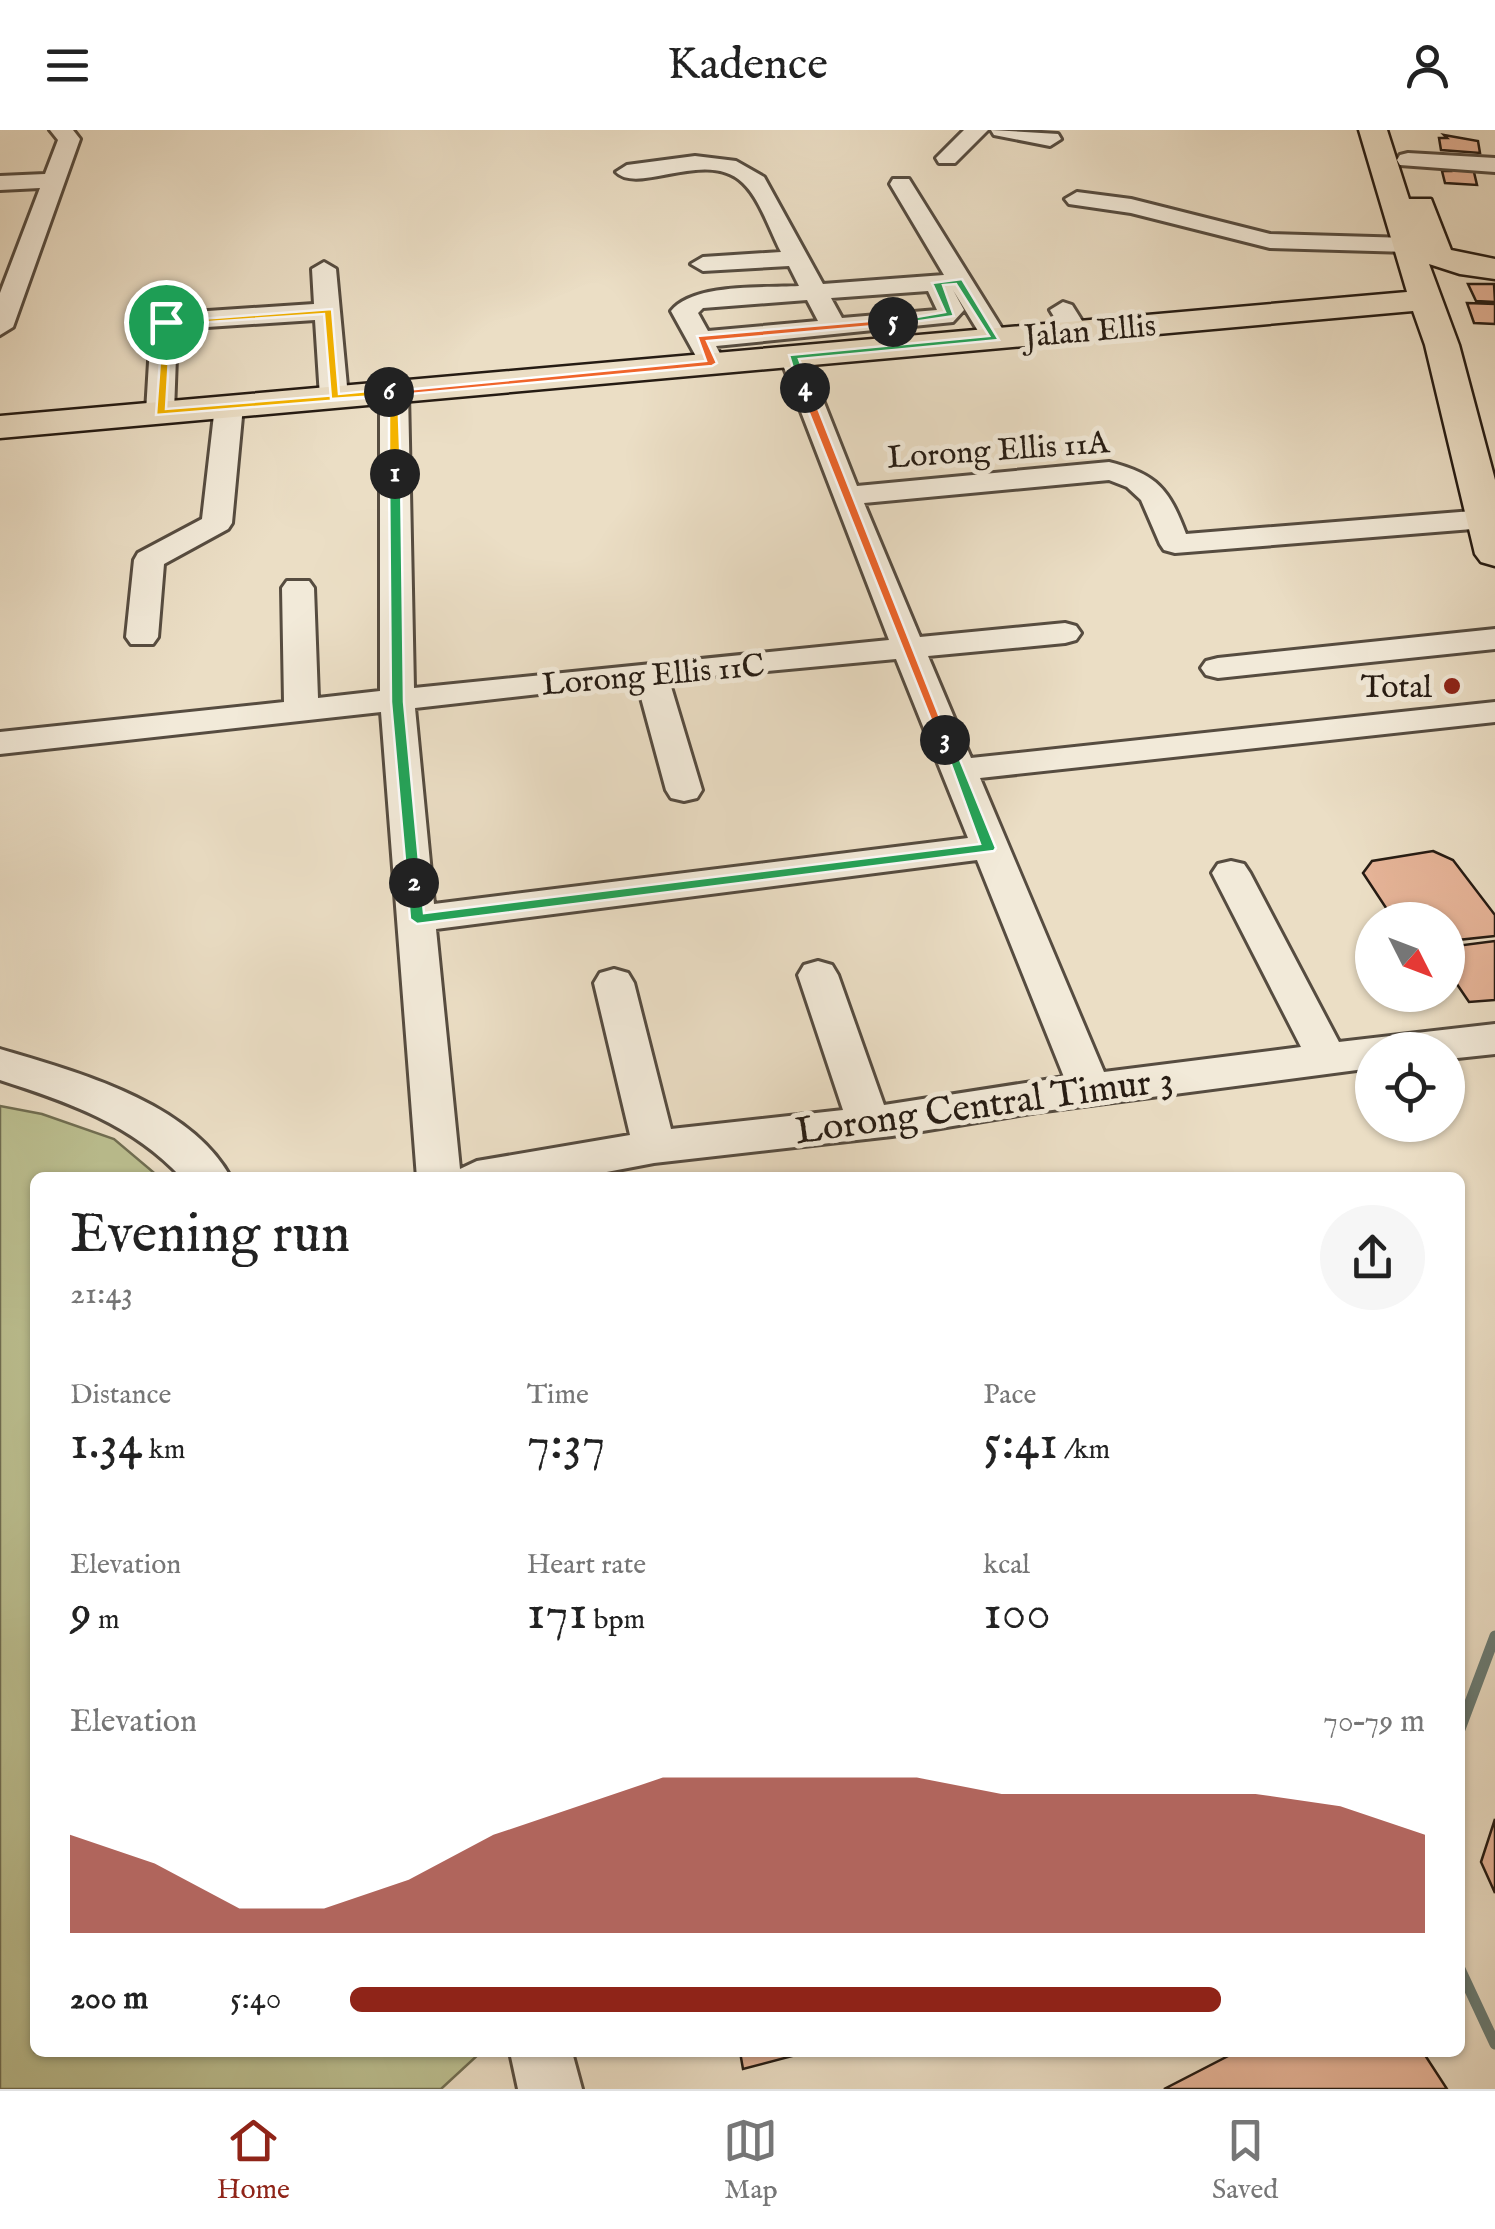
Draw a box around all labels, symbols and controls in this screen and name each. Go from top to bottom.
text: Kadence [667,37,828,94]
icon: menu [40,38,95,93]
icon: person [1400,38,1455,93]
pin [124,280,209,365]
icon: arrive [139,295,194,350]
pin: 5 [868,297,918,347]
text: 5 [888,304,898,339]
street label: Jalan Ellis [1020,306,1158,359]
pin: 4 [780,363,830,413]
pin: 6 [364,367,414,417]
text: 4 [798,370,812,405]
text: 6 [383,374,395,409]
street label: Lorong Ellis 11A [886,423,1112,480]
pin: 1 [370,449,420,499]
text: 1 [390,456,400,491]
street label: Lorong Ellis 11C [540,646,766,707]
place label: Total [1361,668,1432,709]
marker: Total [1441,675,1463,697]
pin: 3 [920,715,970,765]
text: 3 [940,722,950,757]
pin: 2 [389,858,439,908]
text: 2 [407,865,421,900]
north arrow [1355,902,1465,1012]
map controls [1355,902,1465,1142]
button: locate [1355,1032,1465,1142]
street label: Lorong Central Timur 3 [792,1057,1176,1157]
text: Evening run [70,1201,350,1271]
button: share [1320,1205,1425,1310]
text: 21:43 [70,1274,133,1315]
text: Distance [70,1378,171,1413]
text: Time [527,1378,589,1413]
text: Pace [983,1378,1036,1413]
text: 1.34 [70,1413,143,1476]
text: 7:37 [527,1413,605,1476]
text: 5:41 [983,1413,1058,1476]
text: km [143,1433,185,1468]
text: /km [1058,1433,1110,1468]
text: Elevation [70,1548,181,1583]
text: Heart rate [527,1548,646,1583]
text: kcal [983,1548,1030,1583]
text: 9 [70,1583,92,1646]
text: 171 [527,1583,587,1646]
text: 100 [983,1583,1051,1646]
text: m [92,1603,120,1638]
text: bpm [587,1603,645,1638]
text: Elevation [70,1702,197,1743]
text: 70–79 m [1323,1702,1425,1743]
text: 200 m [70,1979,148,2020]
text: 5:40 [230,1979,281,2020]
tab: Home [217,2113,290,2208]
tab: Map [723,2113,778,2208]
tab: Saved [1212,2113,1278,2208]

